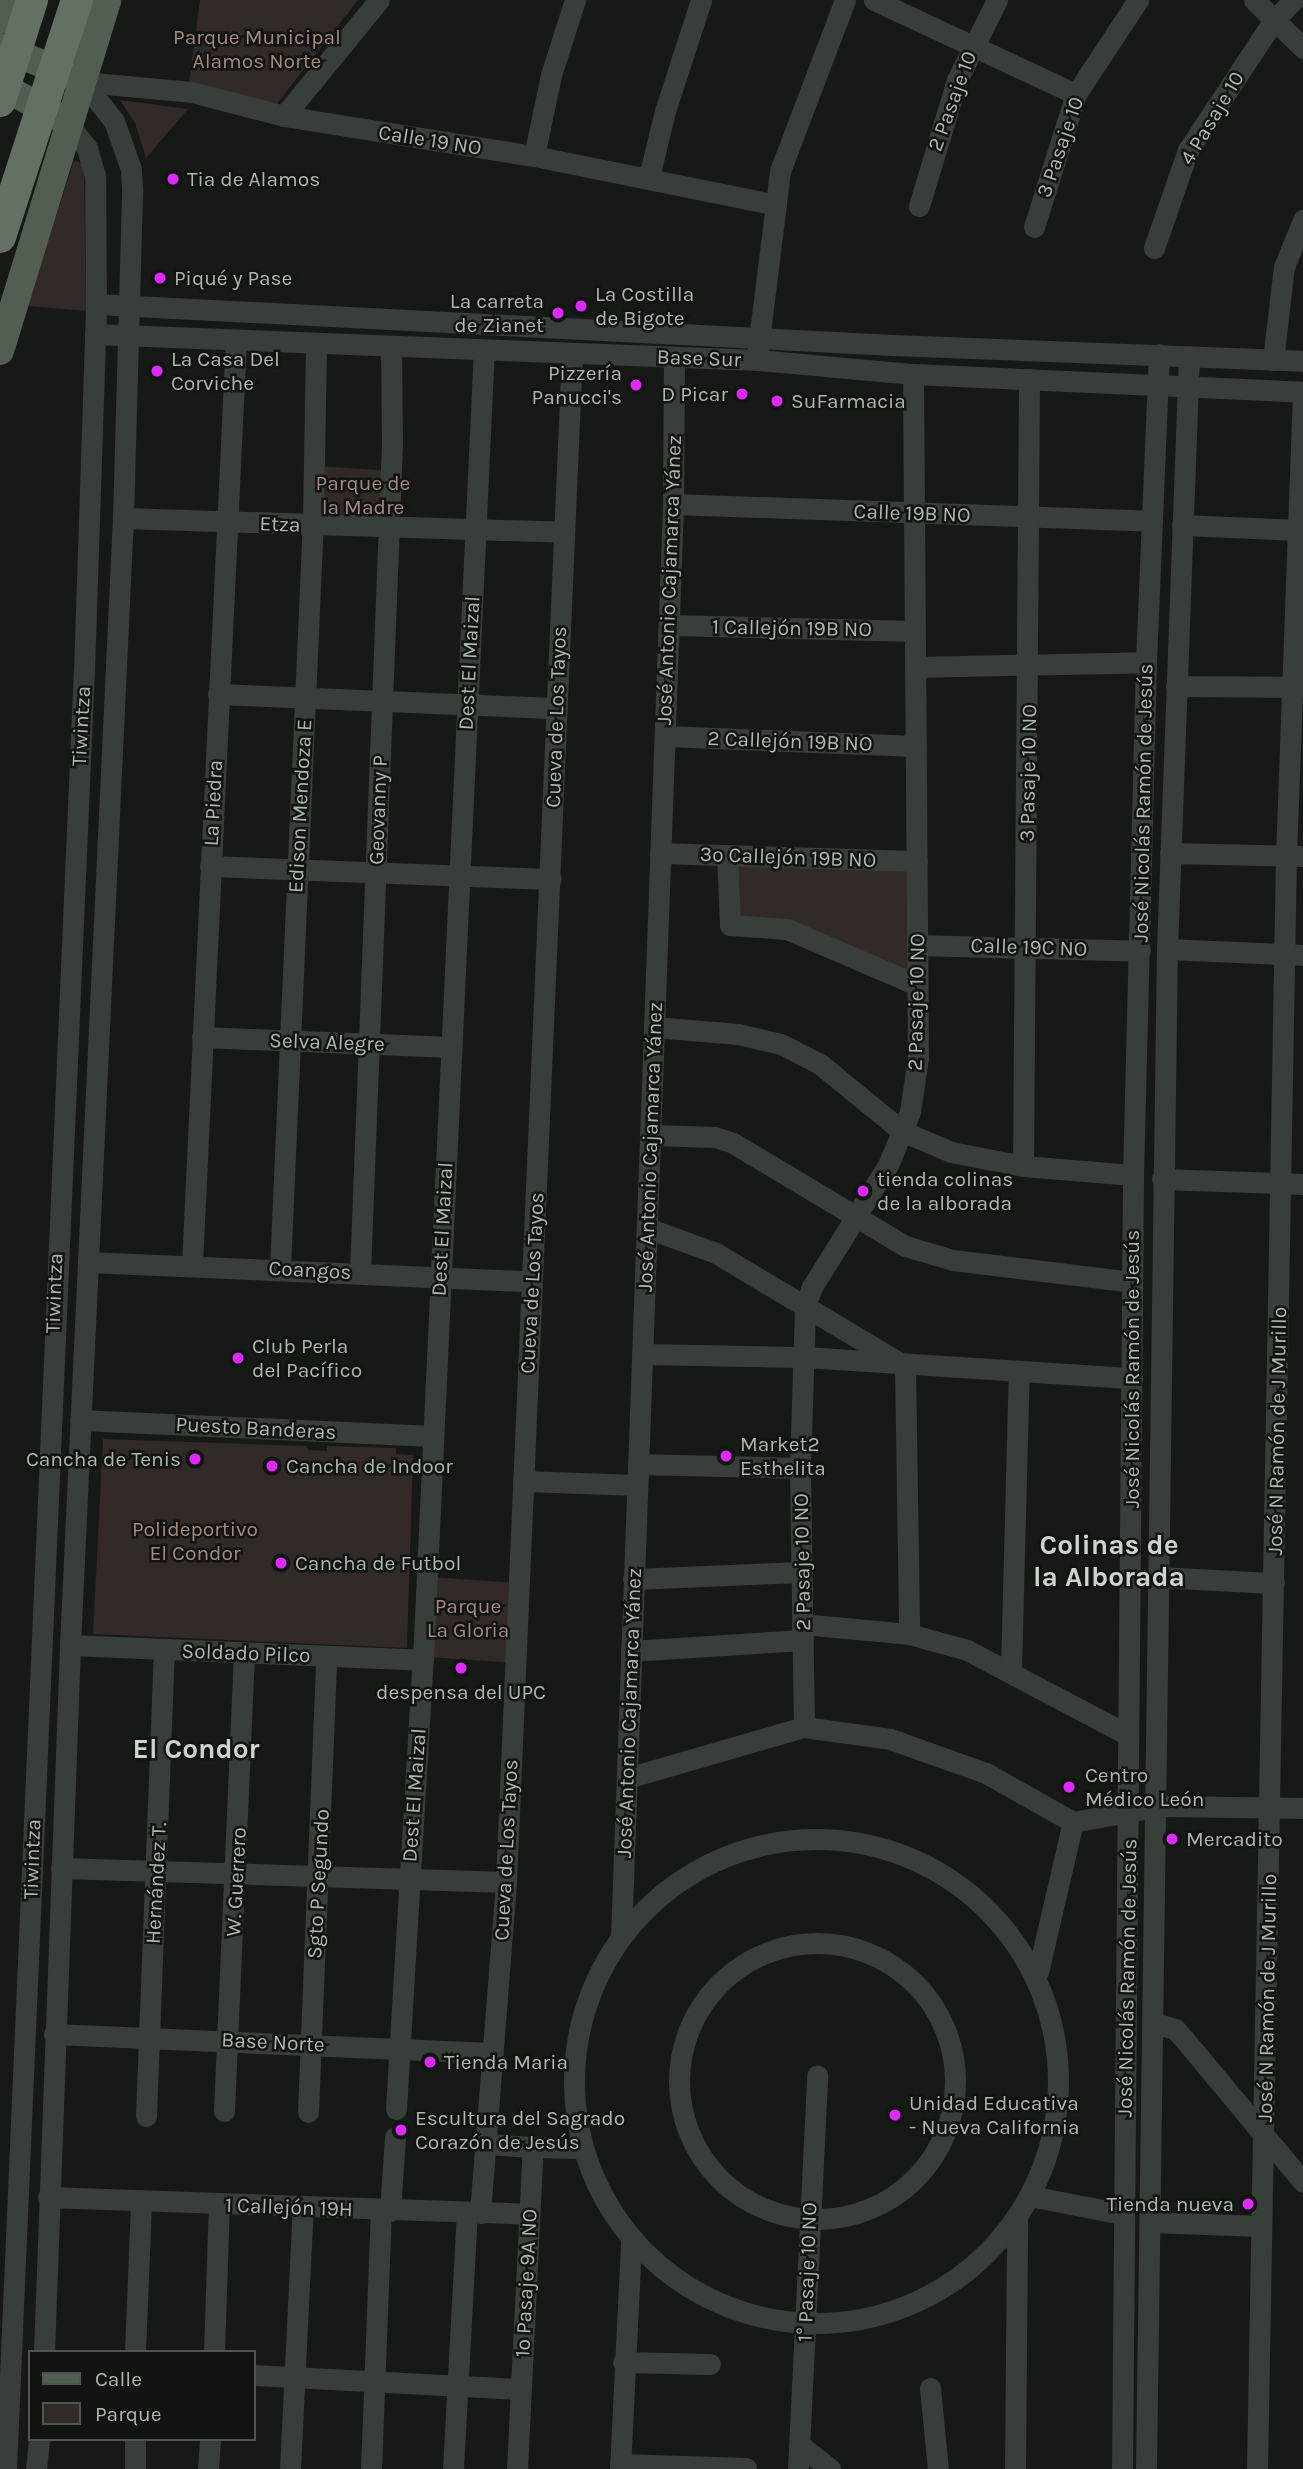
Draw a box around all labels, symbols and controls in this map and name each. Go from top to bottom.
park label: Parque Municipal Alamos Norte [173,24,341,74]
street label: 2 Pasaje 10 [922,47,982,155]
street label: 4 Pasaje 10 [1174,67,1250,169]
street label: 3 Pasaje 10 [1031,93,1089,201]
street label: Calle 19 NO [377,119,483,161]
place label: Tia de Alamos [187,166,320,192]
marker: Tia de Alamos [165,171,181,187]
place label: Piqué y Pase [174,265,292,291]
marker: Piqué y Pase [152,270,168,286]
place label: La Costilla de Bigote [595,281,694,331]
place label: La carreta de Zianet [450,288,544,338]
marker: La Costilla de Bigote [573,298,589,314]
marker: La carreta de Zianet [550,305,566,321]
street label: Base Sur [656,344,742,372]
place label: La Casa Del Corviche [171,346,280,396]
place label: Pizzería Panucci's [532,360,622,410]
marker: La Casa Del Corviche [149,363,165,379]
marker: Pizzería Panucci's [628,377,644,393]
place label: D Picar [661,381,728,407]
marker: D Picar [734,386,750,402]
place label: SuFarmacia [791,388,906,414]
marker: SuFarmacia [769,393,785,409]
street label: José Antonio Cajamarca Yánez [651,435,687,725]
park label: Parque de la Madre [316,470,410,520]
street label: Calle 19B NO [853,498,971,528]
street label: Etza [259,511,301,537]
street label: Dest El Maizal [453,595,485,731]
street label: 1 Callejón 19B NO [712,614,872,642]
street label: Cueva de Los Tayos [540,626,572,808]
street label: José Nicolás Ramón de Jesús [1128,663,1158,943]
street label: Tiwintza [66,685,96,767]
street label: 3 Pasaje 10 NO [1014,704,1042,842]
street label: Edison Mendoza E [283,718,317,894]
street label: 2 Callejón 19B NO [707,726,873,756]
street label: Geovanny P [363,755,393,865]
street label: La Piedra [198,759,228,847]
street label: 3º Callejón 19B NO [699,841,877,873]
street label: Calle 19C NO [970,932,1088,962]
street label: 2 Pasaje 10 NO [902,933,930,1071]
street label: José Antonio Cajamarca Yánez [632,1002,668,1292]
street label: Selva Alegre [269,1027,385,1057]
street label: Dest El Maizal [426,1161,458,1297]
place label: tienda colinas de la alborada [877,1166,1013,1216]
marker: tienda colinas de la alborada [855,1183,871,1199]
street label: Cueva de Los Tayos [515,1192,549,1374]
street label: José Nicolás Ramón de Jesús [1119,1230,1145,1508]
street label: Tiwintza [40,1252,68,1334]
street label: Coangos [268,1255,352,1285]
street label: José N Ramón de J Murillo [1262,1307,1292,1555]
place label: Club Perla del Pacífico [252,1333,362,1383]
marker: Club Perla del Pacífico [230,1350,246,1366]
street label: Puesto Banderas [175,1411,337,1445]
place label: Market2 Esthelita [740,1431,826,1481]
place label: Cancha de Tenis [26,1446,181,1472]
marker: Market2 Esthelita [718,1448,734,1464]
marker: Cancha de Tenis [187,1451,203,1467]
place label: Cancha de Indoor [286,1453,453,1479]
marker: Cancha de Indoor [264,1458,280,1474]
street label: 2 Pasaje 10 NO [788,1493,816,1631]
park label: Polideportivo El Condor [132,1516,258,1566]
district label: Colinas de la Alborada [1033,1528,1185,1594]
place label: Cancha de Futbol [295,1550,461,1576]
marker: Cancha de Futbol [273,1555,289,1571]
street label: José Antonio Cajamarca Yánez [611,1568,647,1858]
park label: Parque La Gloria [427,1593,509,1643]
street label: Soldado Pilco [181,1638,311,1668]
marker: despensa del UPC [453,1660,469,1676]
place label: despensa del UPC [376,1679,546,1705]
street label: Dest El Maizal [397,1727,431,1863]
district label: El Condor [132,1732,260,1766]
street label: Cueva de Los Tayos [489,1759,523,1941]
place label: Centro Médico León [1085,1762,1204,1812]
marker: Centro Médico León [1059,1777,1079,1797]
street label: Sgto P Segundo [301,1808,335,1960]
street label: Tiwintza [18,1818,46,1900]
street label: Hernández T. [140,1822,172,1944]
place label: Mercadito [1186,1826,1283,1852]
street label: W. Guerrero [221,1827,251,1937]
marker: Mercadito [1164,1831,1180,1847]
street label: José Nicolás Ramón de Jesús [1112,1838,1142,2118]
street label: José N Ramón de J Murillo [1252,1874,1282,2122]
street label: Base Norte [221,2027,325,2057]
place label: Tienda Maria [444,2049,568,2075]
marker: Tienda Maria [422,2054,438,2070]
place label: Unidad Educativa - Nueva California [909,2090,1080,2140]
place label: Escultura del Sagrado Corazón de Jesús [415,2105,625,2155]
marker: Unidad Educativa - Nueva California [887,2107,903,2123]
marker: Escultura del Sagrado Corazón de Jesús [393,2122,409,2138]
place label: Tienda nueva [1106,2191,1234,2217]
street label: 1 Callejón 19H [225,2192,353,2222]
marker: Tienda nueva [1240,2196,1256,2212]
street label: 1° Pasaje 10 NO [792,2202,822,2342]
street label: 1º Pasaje 9A NO [510,2208,542,2358]
legend [28,2350,256,2441]
text: Calle [95,2367,142,2391]
text: Parque [95,2402,162,2426]

